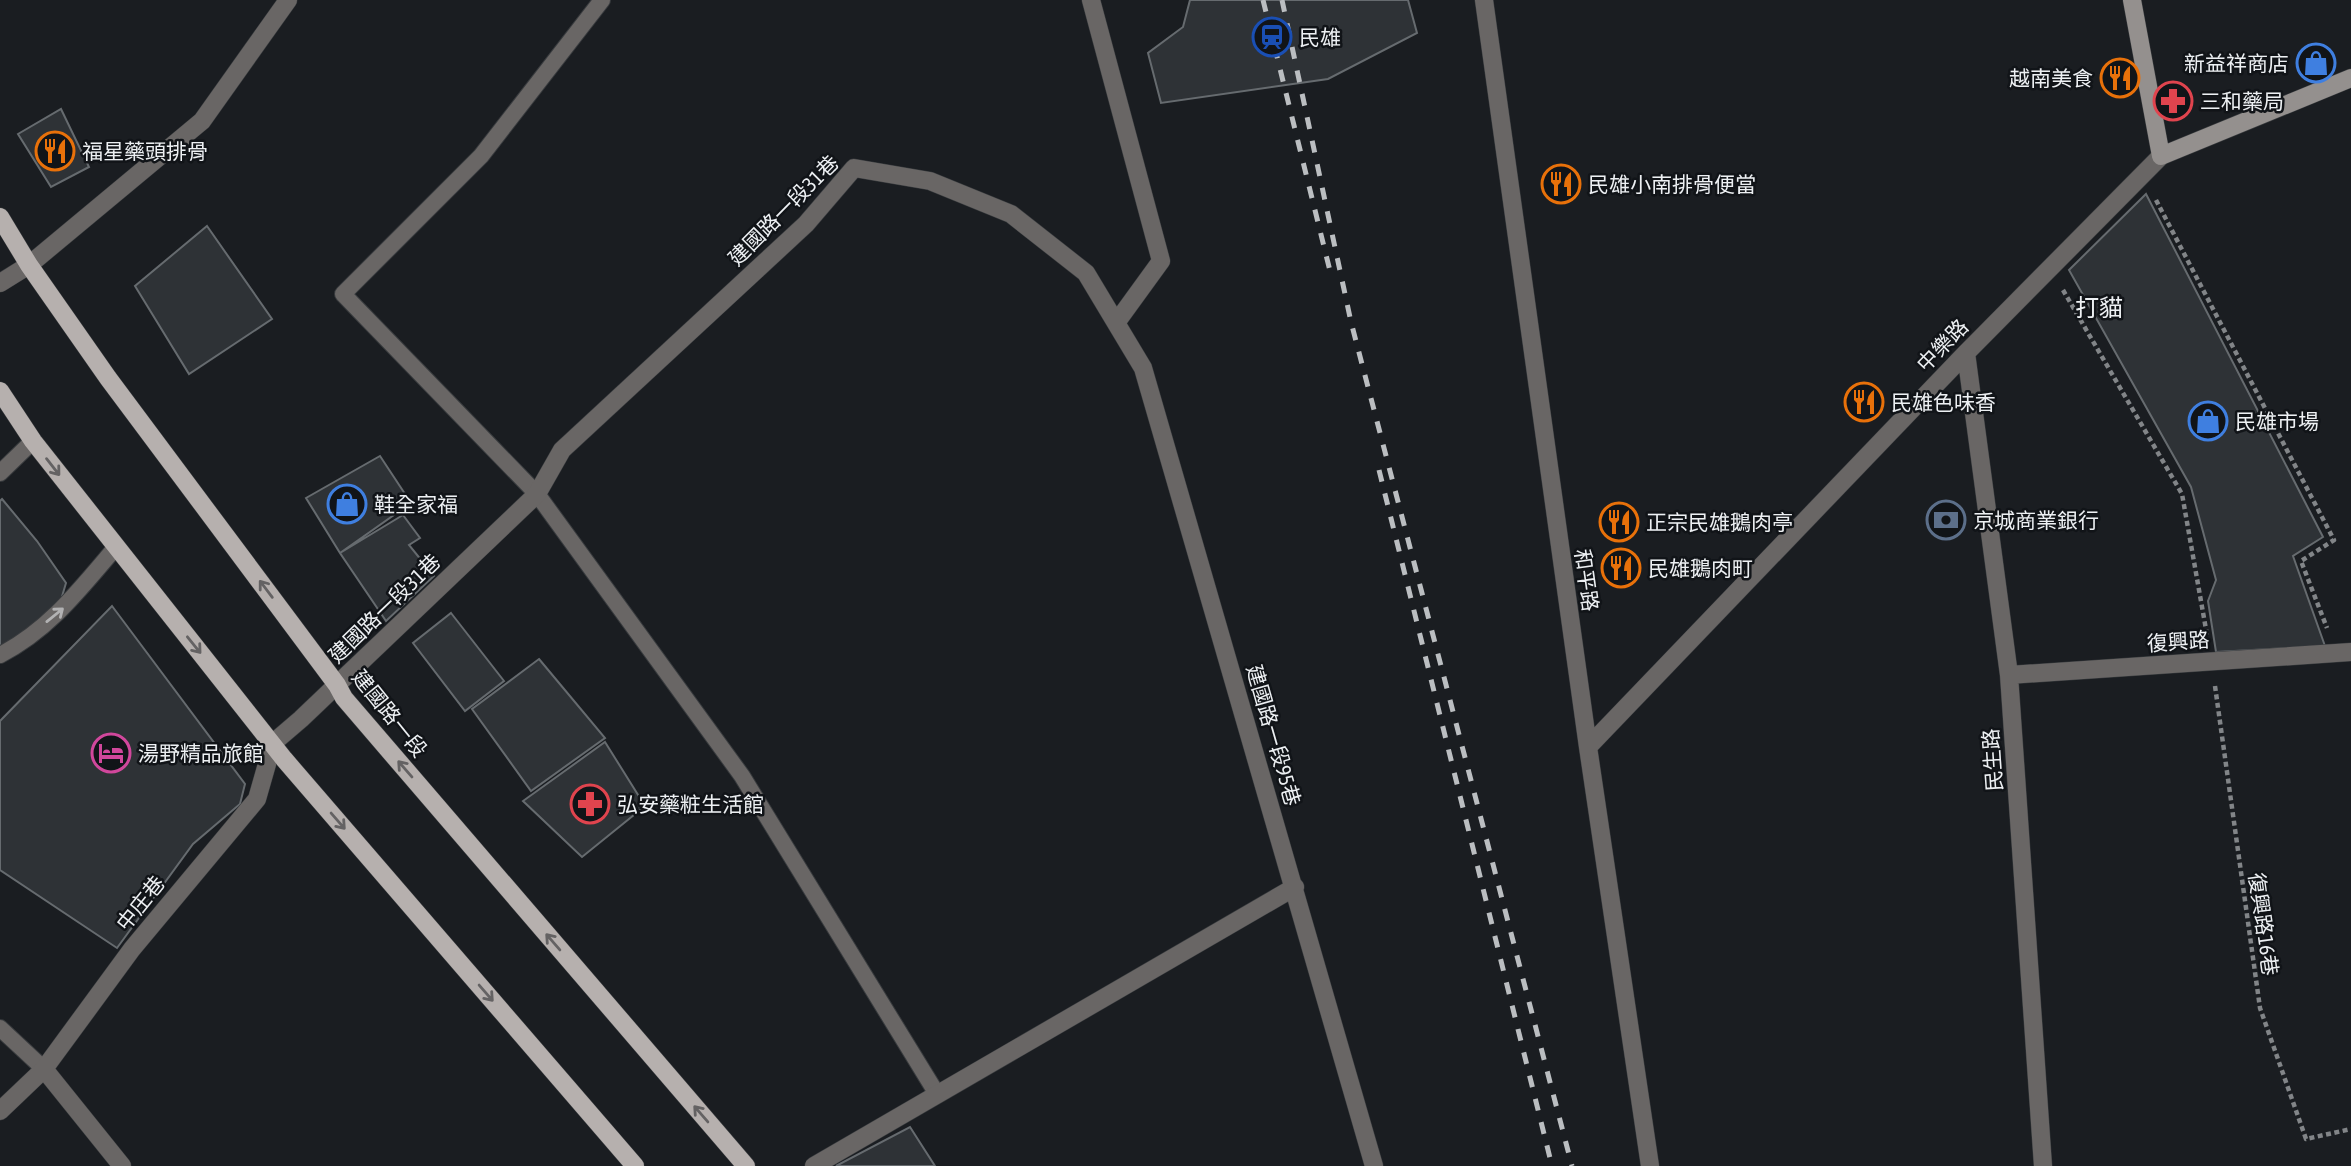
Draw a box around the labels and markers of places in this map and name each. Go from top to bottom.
station icon: 民雄 [1251,16,1293,58]
place label: 民雄 [1299,25,1341,49]
shop icon: 新益祥商店 [2295,42,2337,84]
place label: 新益祥商店 [2184,51,2289,75]
restaurant icon: 越南美食 [2099,57,2141,99]
place label: 越南美食 [2009,66,2093,90]
pharmacy icon: 三和藥局 [2152,80,2194,122]
place label: 三和藥局 [2200,89,2284,113]
restaurant icon: 福星藥頭排骨 [34,130,76,172]
place label: 福星藥頭排骨 [82,139,208,163]
restaurant icon: 民雄小南排骨便當 [1540,163,1582,205]
place label: 民雄小南排骨便當 [1588,172,1756,196]
restaurant icon: 民雄色味香 [1843,381,1885,423]
place label: 民雄色味香 [1891,390,1996,414]
shop icon: 民雄市場 [2187,400,2229,442]
place label: 民雄市場 [2235,409,2319,433]
shop icon: 鞋全家福 [326,483,368,525]
place label: 鞋全家福 [374,492,458,516]
bank icon: 京城商業銀行 [1925,499,1967,541]
restaurant icon: 正宗民雄鵝肉亭 [1598,501,1640,543]
place label: 京城商業銀行 [1973,508,2099,532]
place label: 正宗民雄鵝肉亭 [1646,510,1793,534]
restaurant icon: 民雄鵝肉町 [1600,547,1642,589]
place label: 民雄鵝肉町 [1648,556,1753,580]
hotel icon: 湯野精品旅館 [90,732,132,774]
place label: 湯野精品旅館 [138,741,264,765]
pharmacy icon: 弘安藥粧生活館 [569,783,611,825]
place label: 弘安藥粧生活館 [617,792,764,816]

